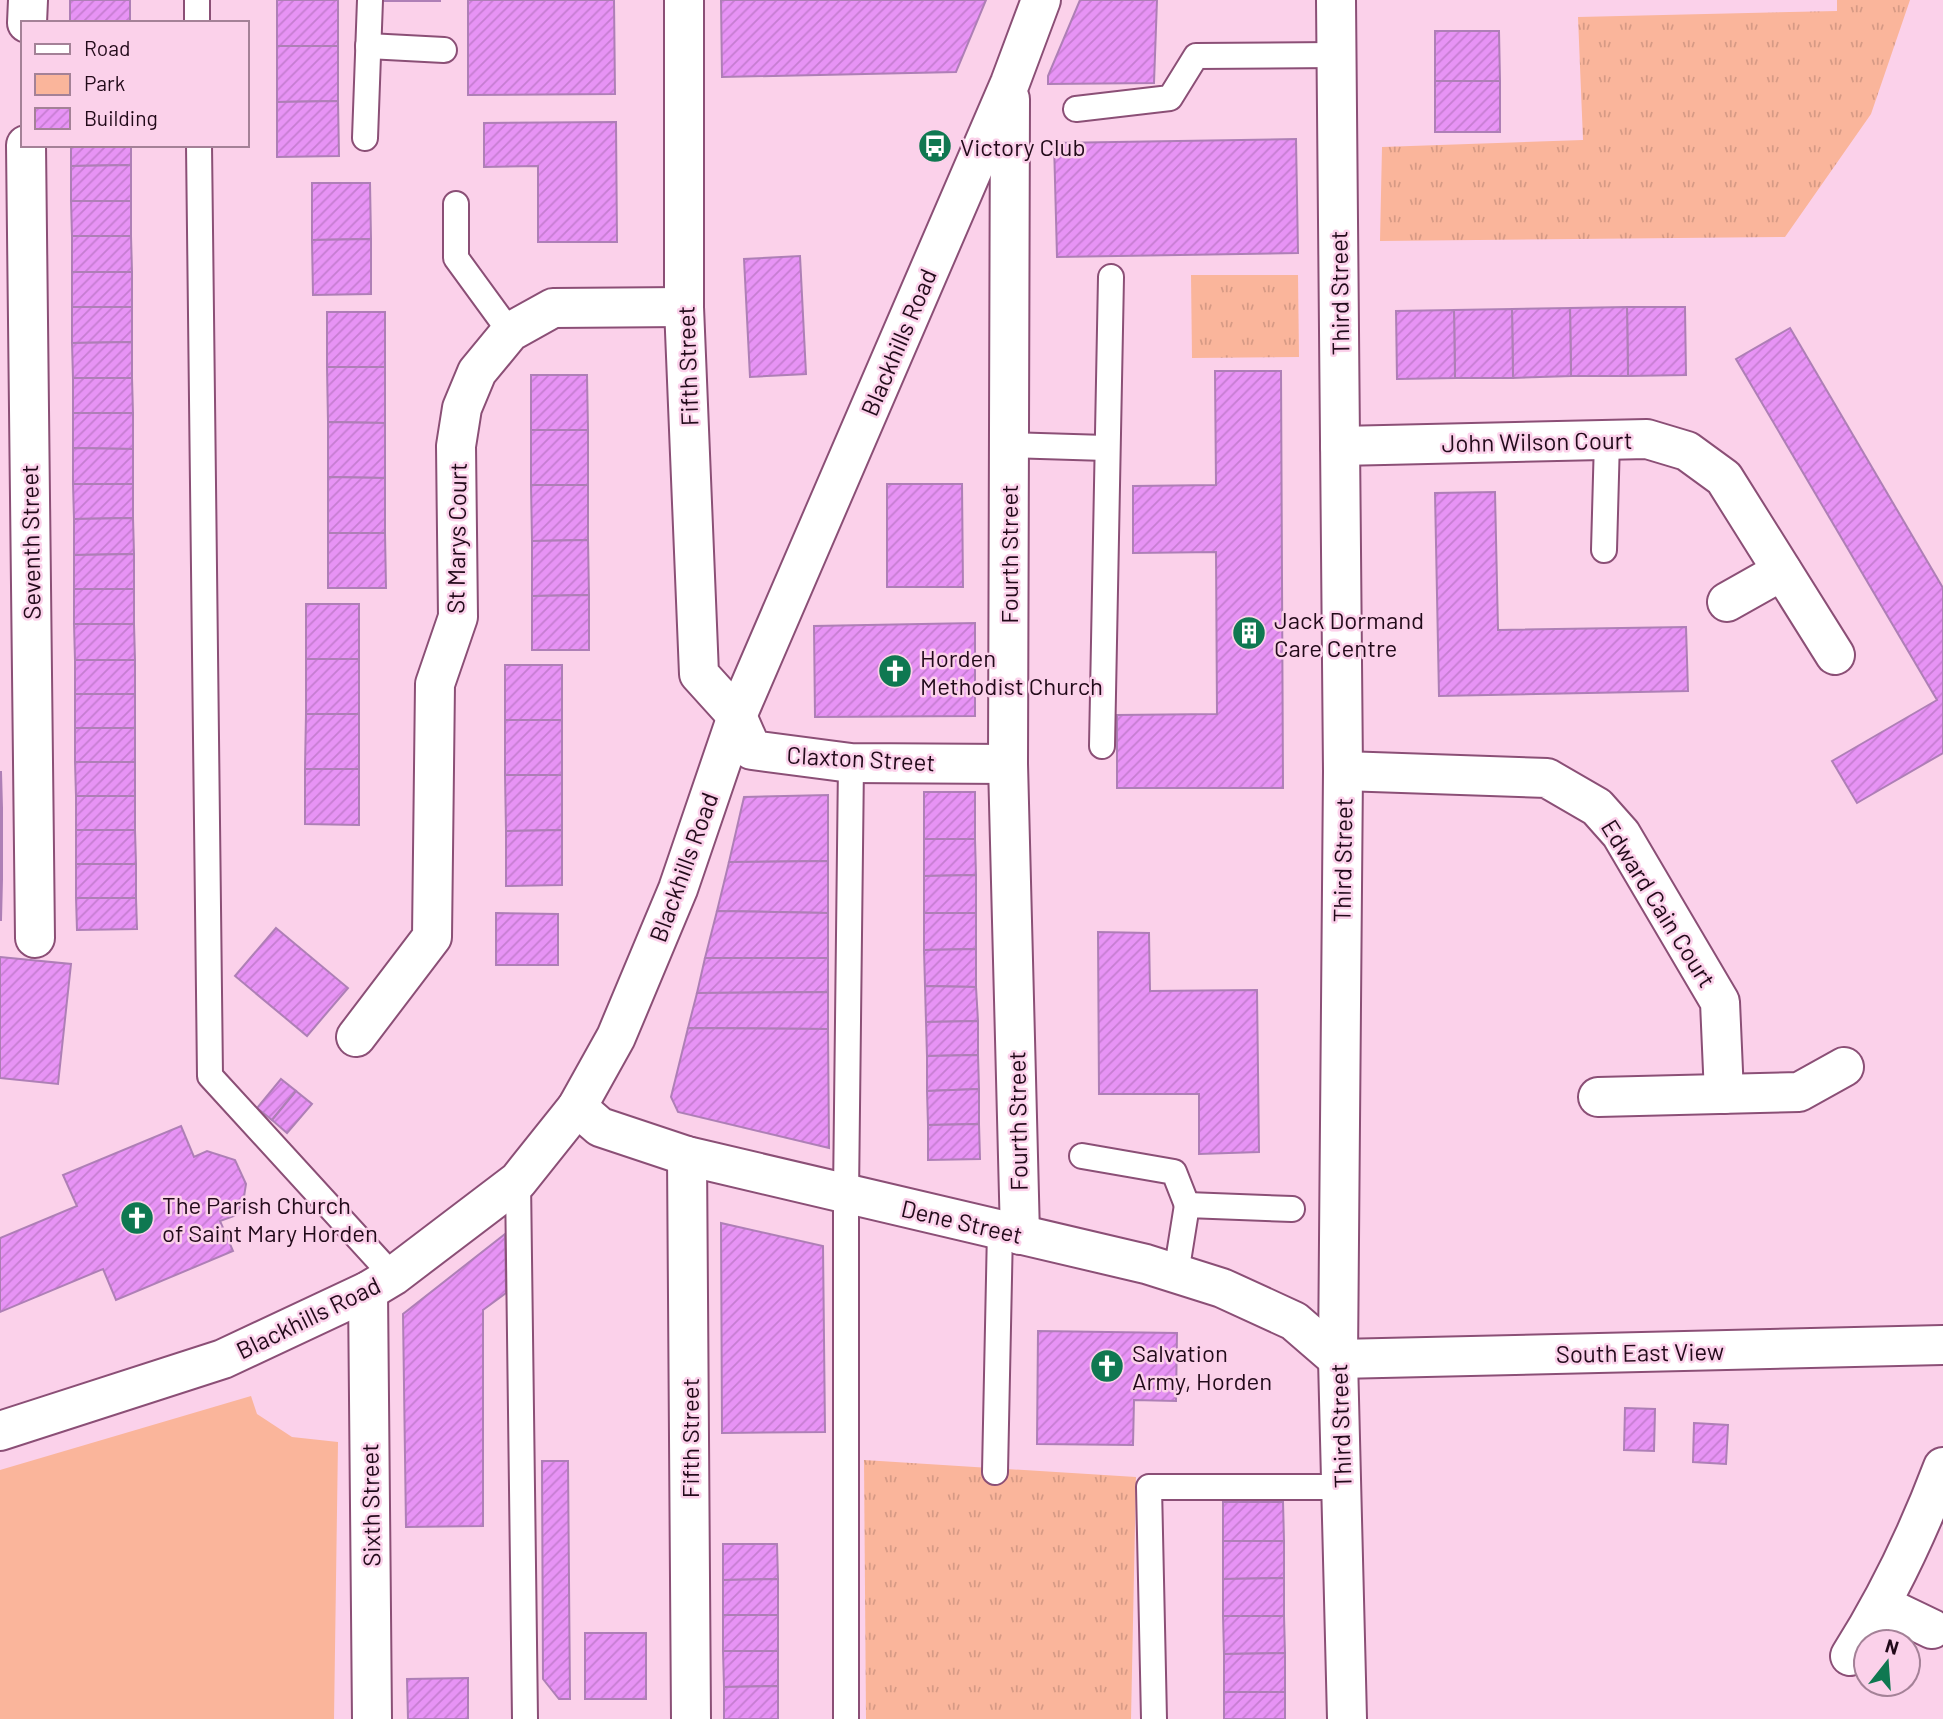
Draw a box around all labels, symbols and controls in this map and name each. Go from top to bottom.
legend [21,21,248,147]
text: Road [84,35,130,60]
text: Park [84,70,125,95]
text: Building [84,105,158,130]
bus stop icon: Victory Club [916,127,954,165]
place label: Victory Club [960,132,1086,161]
street label: Third Street [1323,230,1355,356]
street label: Blackhills Road [854,264,942,420]
street label: Fifth Street [670,305,704,427]
street label: John Wilson Court [1441,425,1633,457]
street label: St Marys Court [440,462,472,614]
street label: Seventh Street [14,464,46,620]
street label: Fourth Street [994,484,1023,624]
place label: Jack Dormand Care Centre [1274,605,1424,662]
building icon: Jack Dormand Care Centre [1230,614,1268,652]
place label: Horden Methodist Church [920,643,1103,700]
church icon: Horden Methodist Church [876,652,914,690]
street label: Claxton Street [786,740,936,776]
street label: Blackhills Road [643,788,723,946]
street label: Third Street [1326,797,1358,923]
street label: Edward Cain Court [1596,814,1722,992]
street label: Fourth Street [1001,1051,1033,1191]
place label: The Parish Church of Saint Mary Horden [162,1190,378,1247]
street label: Dene Street [899,1193,1025,1249]
church icon: The Parish Church of Saint Mary Horden [118,1199,156,1237]
street label: Blackhills Road [231,1270,385,1364]
street label: South East View [1556,1336,1724,1368]
place label: Salvation Army, Horden [1132,1338,1272,1395]
church icon: Salvation Army, Horden [1088,1347,1126,1385]
street label: Third Street [1323,1363,1357,1489]
street label: Fifth Street [675,1378,704,1498]
street label: Sixth Street [354,1443,386,1567]
north arrow [1852,1628,1922,1698]
text: N [1883,1633,1902,1659]

